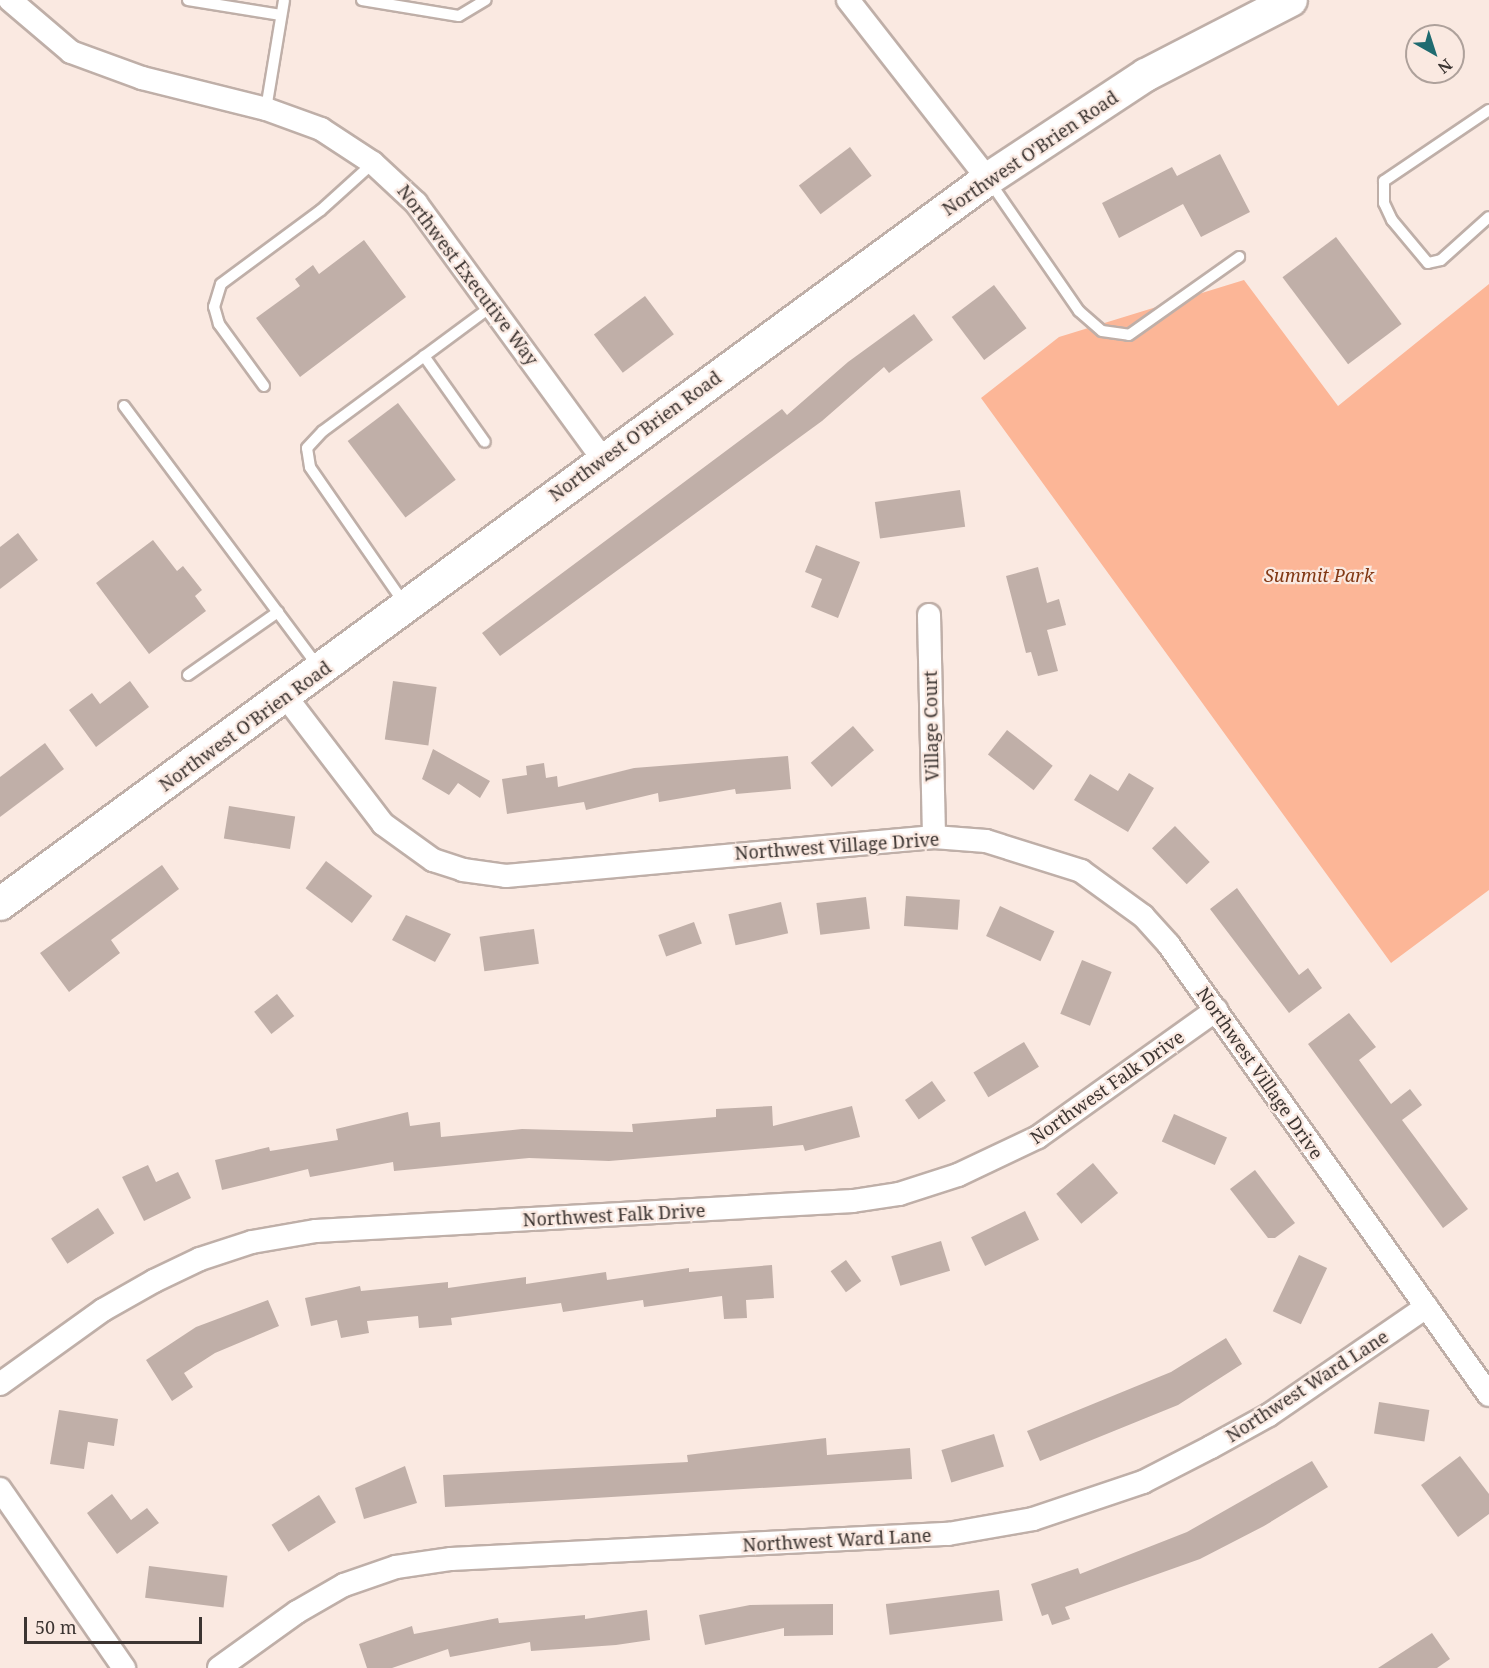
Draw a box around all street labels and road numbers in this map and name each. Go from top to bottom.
street label: Northwest O'Brien Road [938,86,1122,220]
street label: Northwest Executive Way [393,180,543,370]
street label: Northwest O'Brien Road [545,366,725,506]
street label: Northwest O'Brien Road [155,656,335,796]
street label: Village Court [919,670,943,782]
street label: Northwest Village Drive [734,828,940,864]
street label: Northwest Village Drive [1192,983,1328,1163]
street label: Northwest Falk Drive [1026,1026,1188,1148]
street label: Northwest Falk Drive [522,1199,706,1231]
street label: Northwest Ward Lane [1222,1325,1392,1447]
street label: Northwest Ward Lane [742,1524,932,1556]

